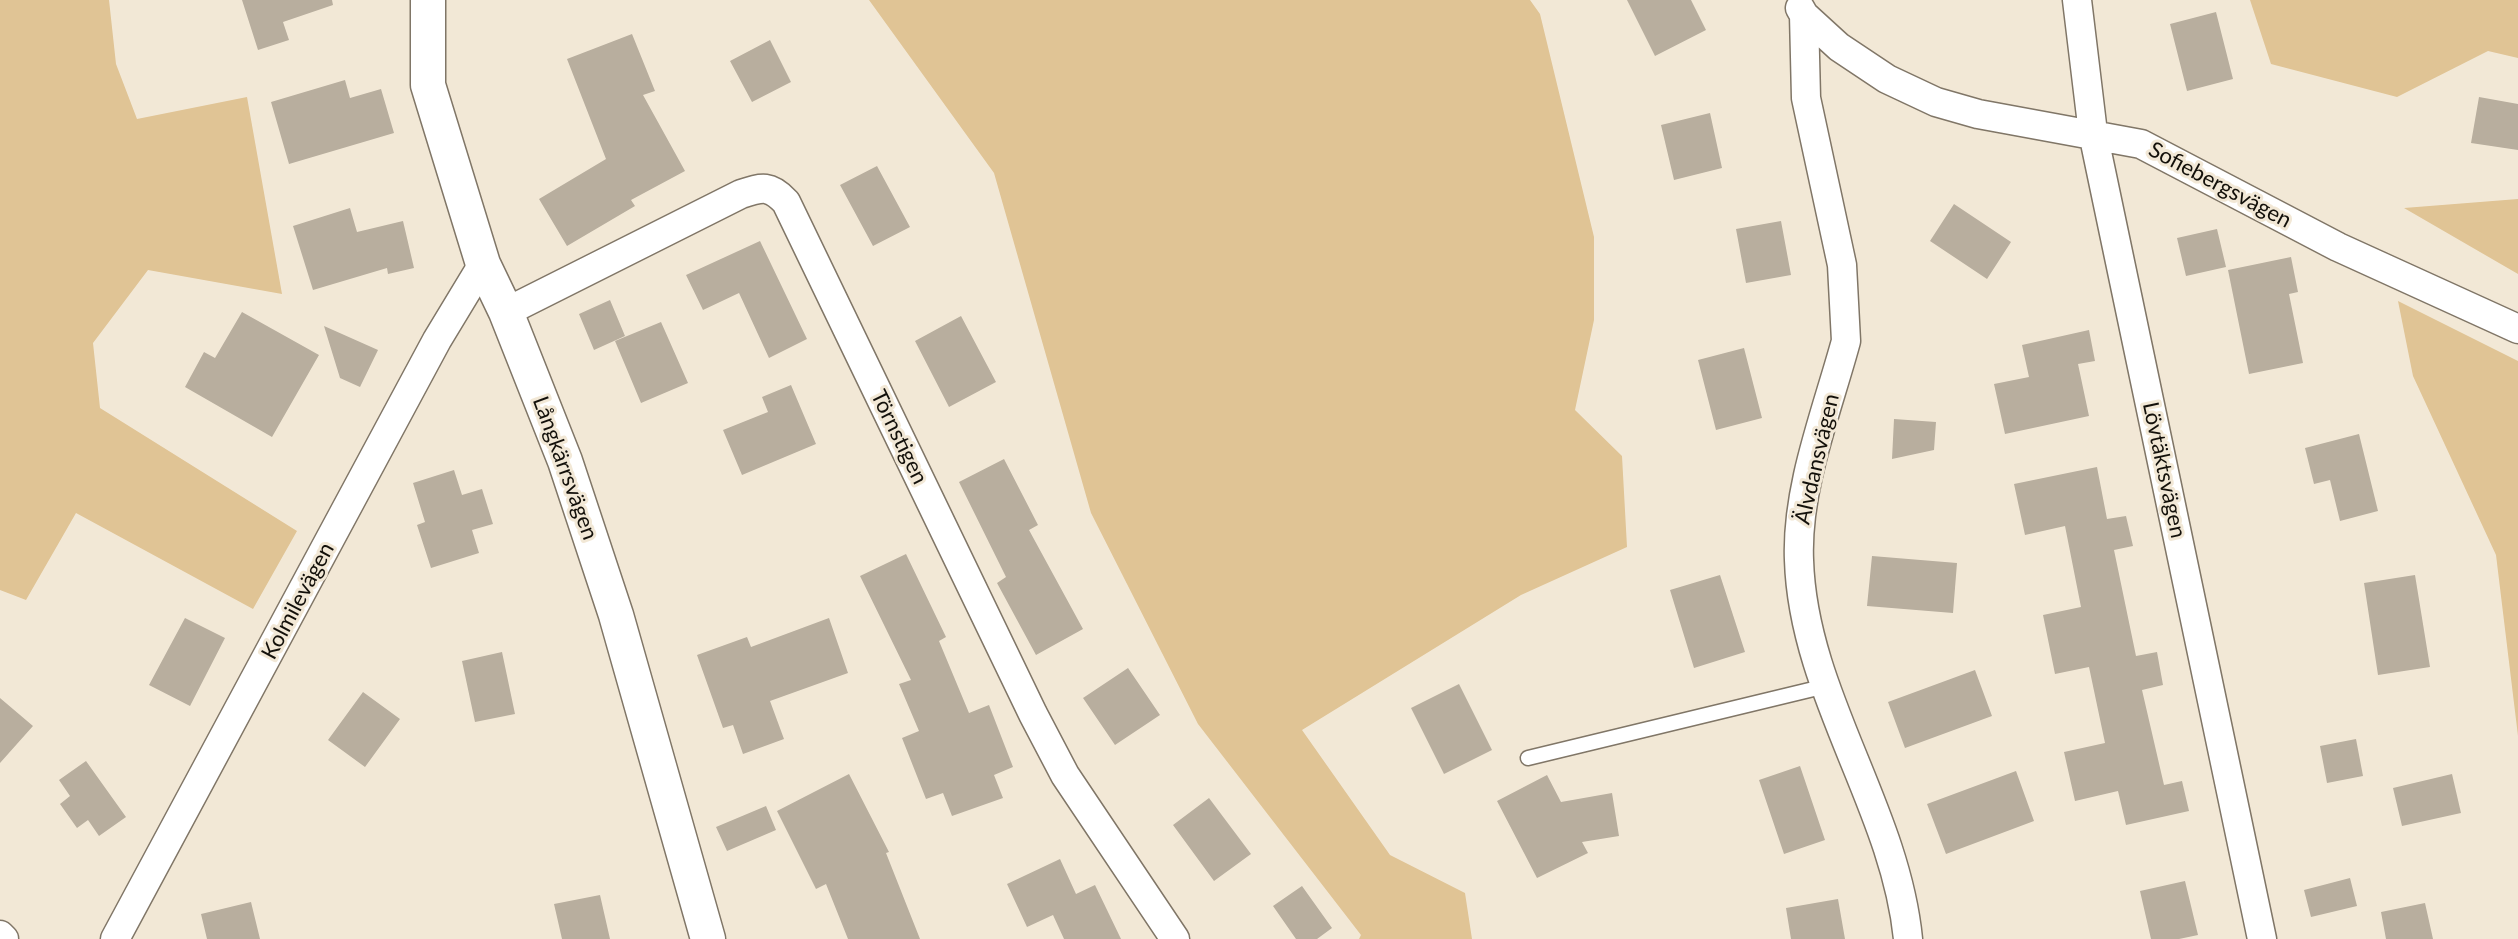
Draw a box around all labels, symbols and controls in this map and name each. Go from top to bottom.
street label: Sofiebergsvägen [2144,136,2296,234]
street label: Törnstigen [865,386,933,488]
street label: Älvdansvägen [1789,391,1845,527]
street label: Långkärrsvägen [527,393,603,543]
street label: Lövtäktsvägen [2137,400,2191,540]
street label: Kolmilevägen [256,538,340,664]

